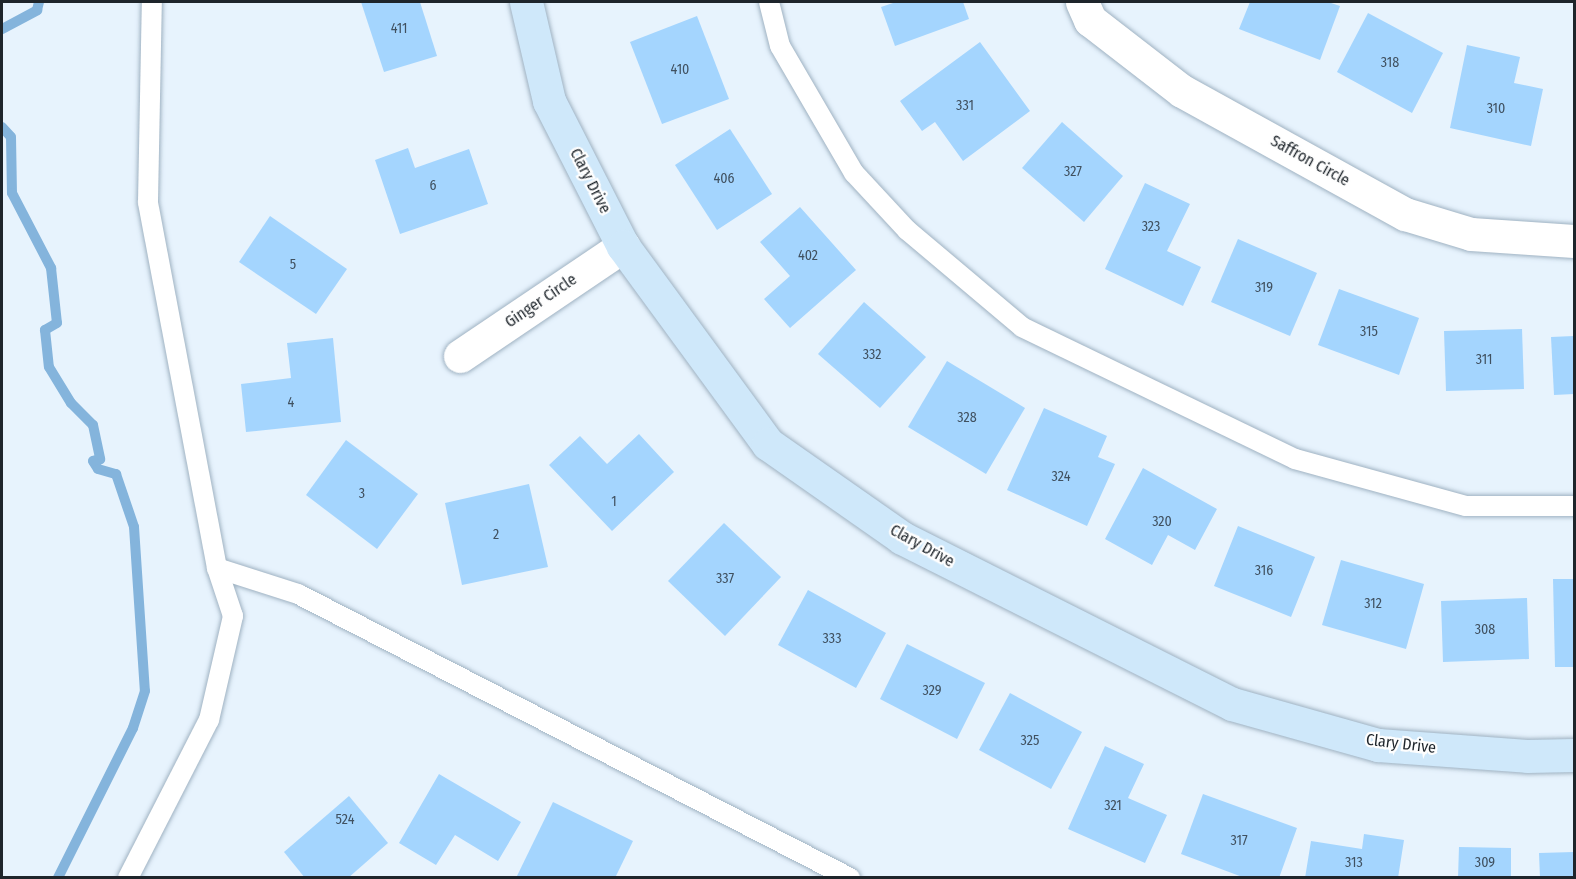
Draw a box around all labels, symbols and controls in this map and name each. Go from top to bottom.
house number: 411 [391,21,407,37]
house number: 318 [1381,55,1399,71]
house number: 410 [671,62,689,78]
house number: 331 [956,98,974,114]
house number: 310 [1487,101,1505,117]
street label: Saffron Circle [1267,131,1353,191]
street label: Clary Drive [565,145,615,217]
house number: 327 [1064,164,1082,180]
house number: 406 [713,171,735,187]
house number: 6 [430,178,436,194]
house number: 323 [1142,219,1160,235]
house number: 402 [798,248,818,264]
house number: 5 [290,257,296,273]
street label: Ginger Circle [502,270,580,332]
house number: 319 [1255,280,1273,296]
house number: 315 [1360,324,1378,340]
house number: 332 [863,347,881,363]
house number: 311 [1476,352,1492,368]
house number: 4 [288,395,294,411]
house number: 328 [957,410,977,426]
house number: 324 [1052,469,1070,485]
house number: 3 [359,486,365,502]
house number: 1 [611,494,617,510]
house number: 320 [1152,514,1172,530]
street label: Clary Drive [887,521,957,571]
house number: 2 [493,527,499,543]
house number: 316 [1255,563,1273,579]
house number: 337 [716,571,734,587]
house number: 312 [1364,596,1382,612]
house number: 308 [1475,622,1495,638]
house number: 333 [823,631,841,647]
house number: 329 [922,683,942,699]
street label: Clary Drive [1365,730,1437,758]
house number: 325 [1021,733,1039,749]
house number: 321 [1104,798,1122,814]
house number: 524 [336,812,354,828]
house number: 317 [1230,833,1248,849]
house number: 313 [1345,855,1363,871]
house number: 309 [1475,855,1495,871]

